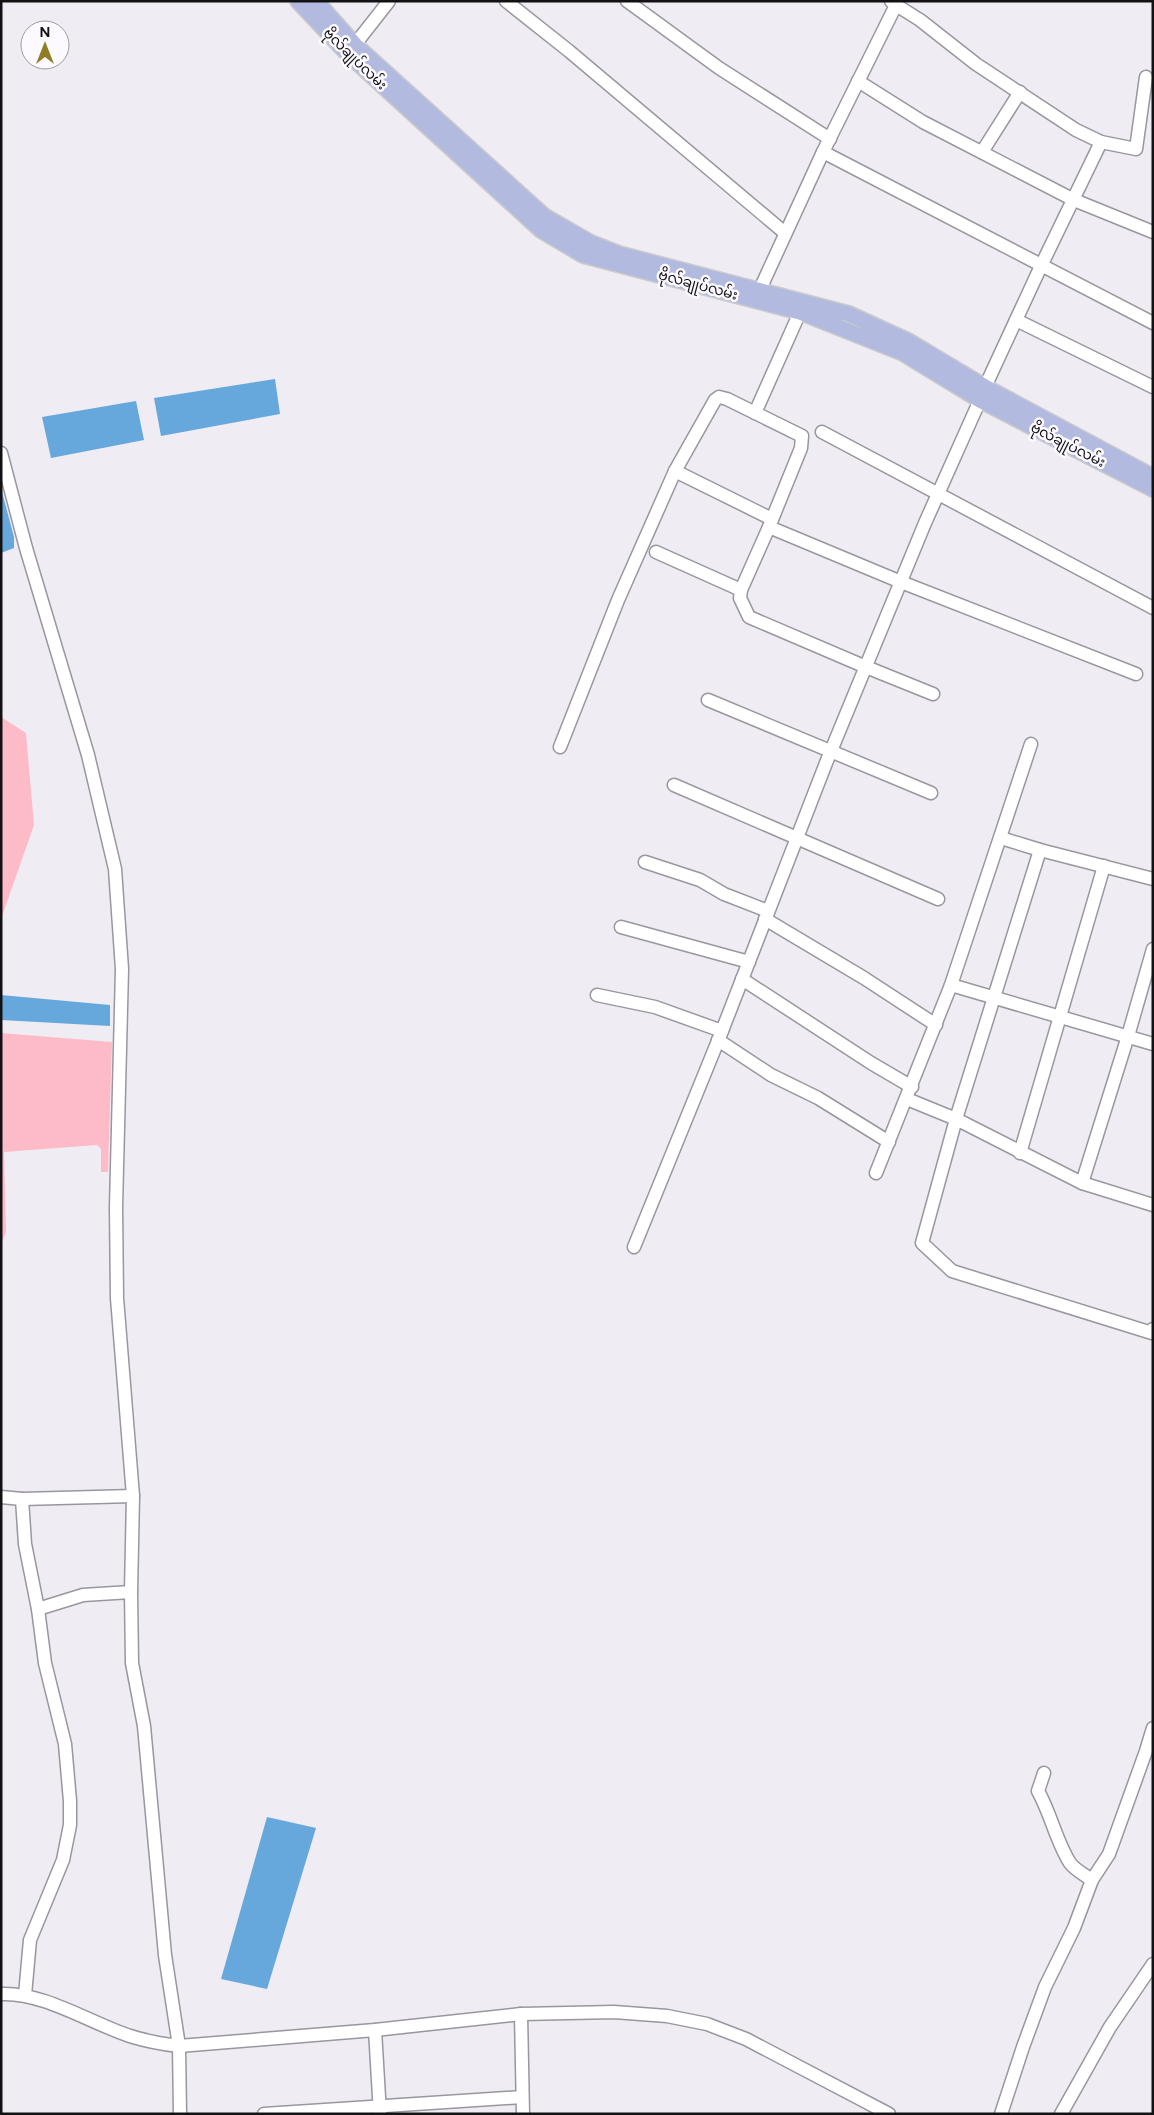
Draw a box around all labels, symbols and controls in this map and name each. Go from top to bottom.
north arrow [20,20,70,70]
street label: ဗိုလ်ချုပ်လမ်း [318,23,392,96]
text: N [40,24,50,41]
street label: ဗိုလ်ချုပ်လမ်း [656,264,740,307]
street label: ဗိုလ်ချုပ်လမ်း [1026,417,1109,474]

